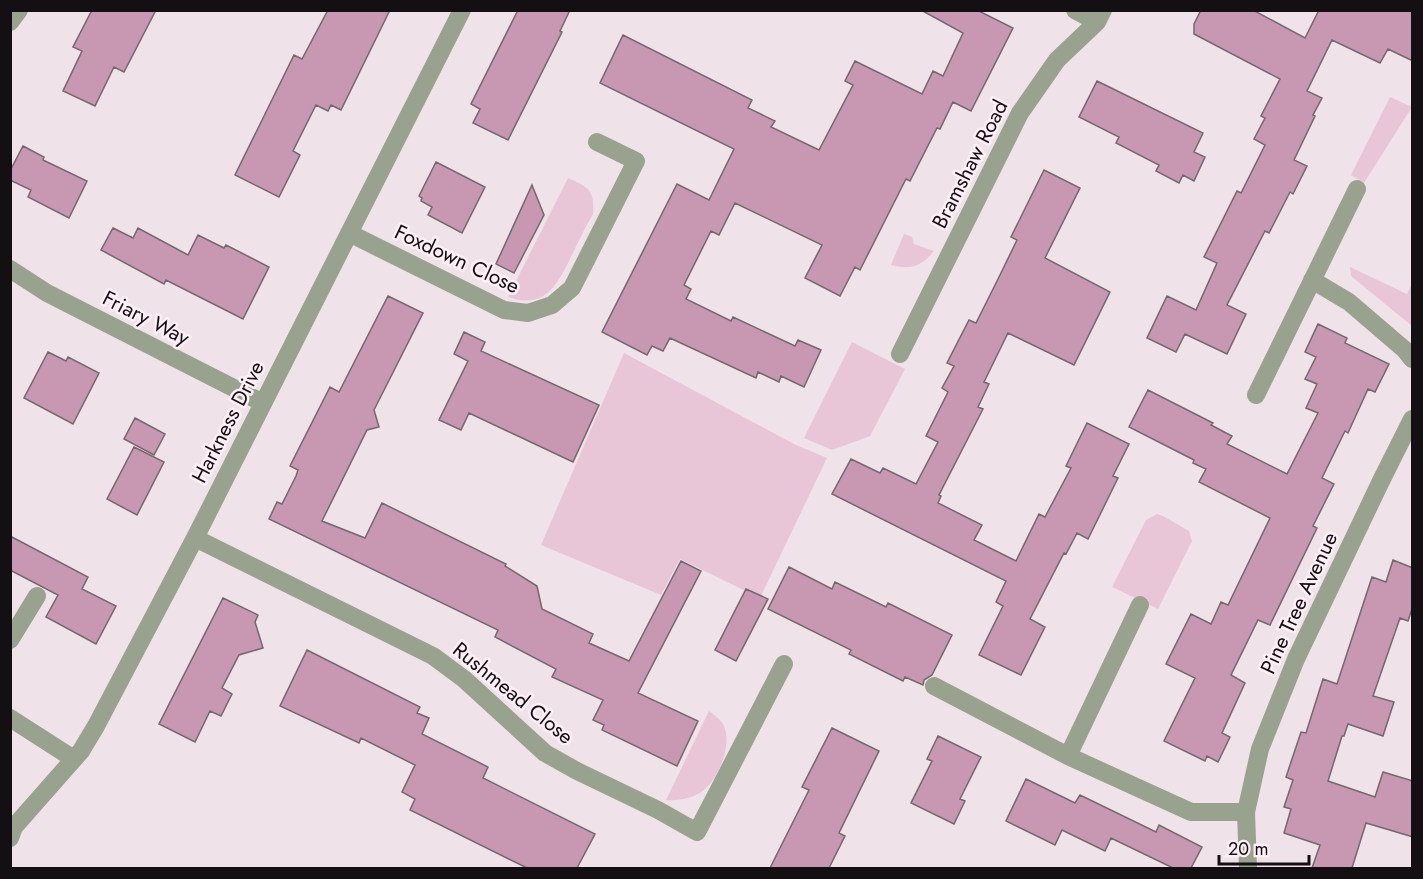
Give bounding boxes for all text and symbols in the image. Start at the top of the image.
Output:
street label: Bramshaw Road [925,94,1015,234]
street label: Foxdown Close [390,217,524,301]
street label: Friary Way [97,283,195,353]
street label: Harkness Drive [184,356,272,488]
street label: Pine Tree Avenue [1253,527,1345,679]
street label: Rushmead Close [446,635,580,751]
scale bar [1219,828,1309,866]
text: 20 m [1228,836,1268,862]

